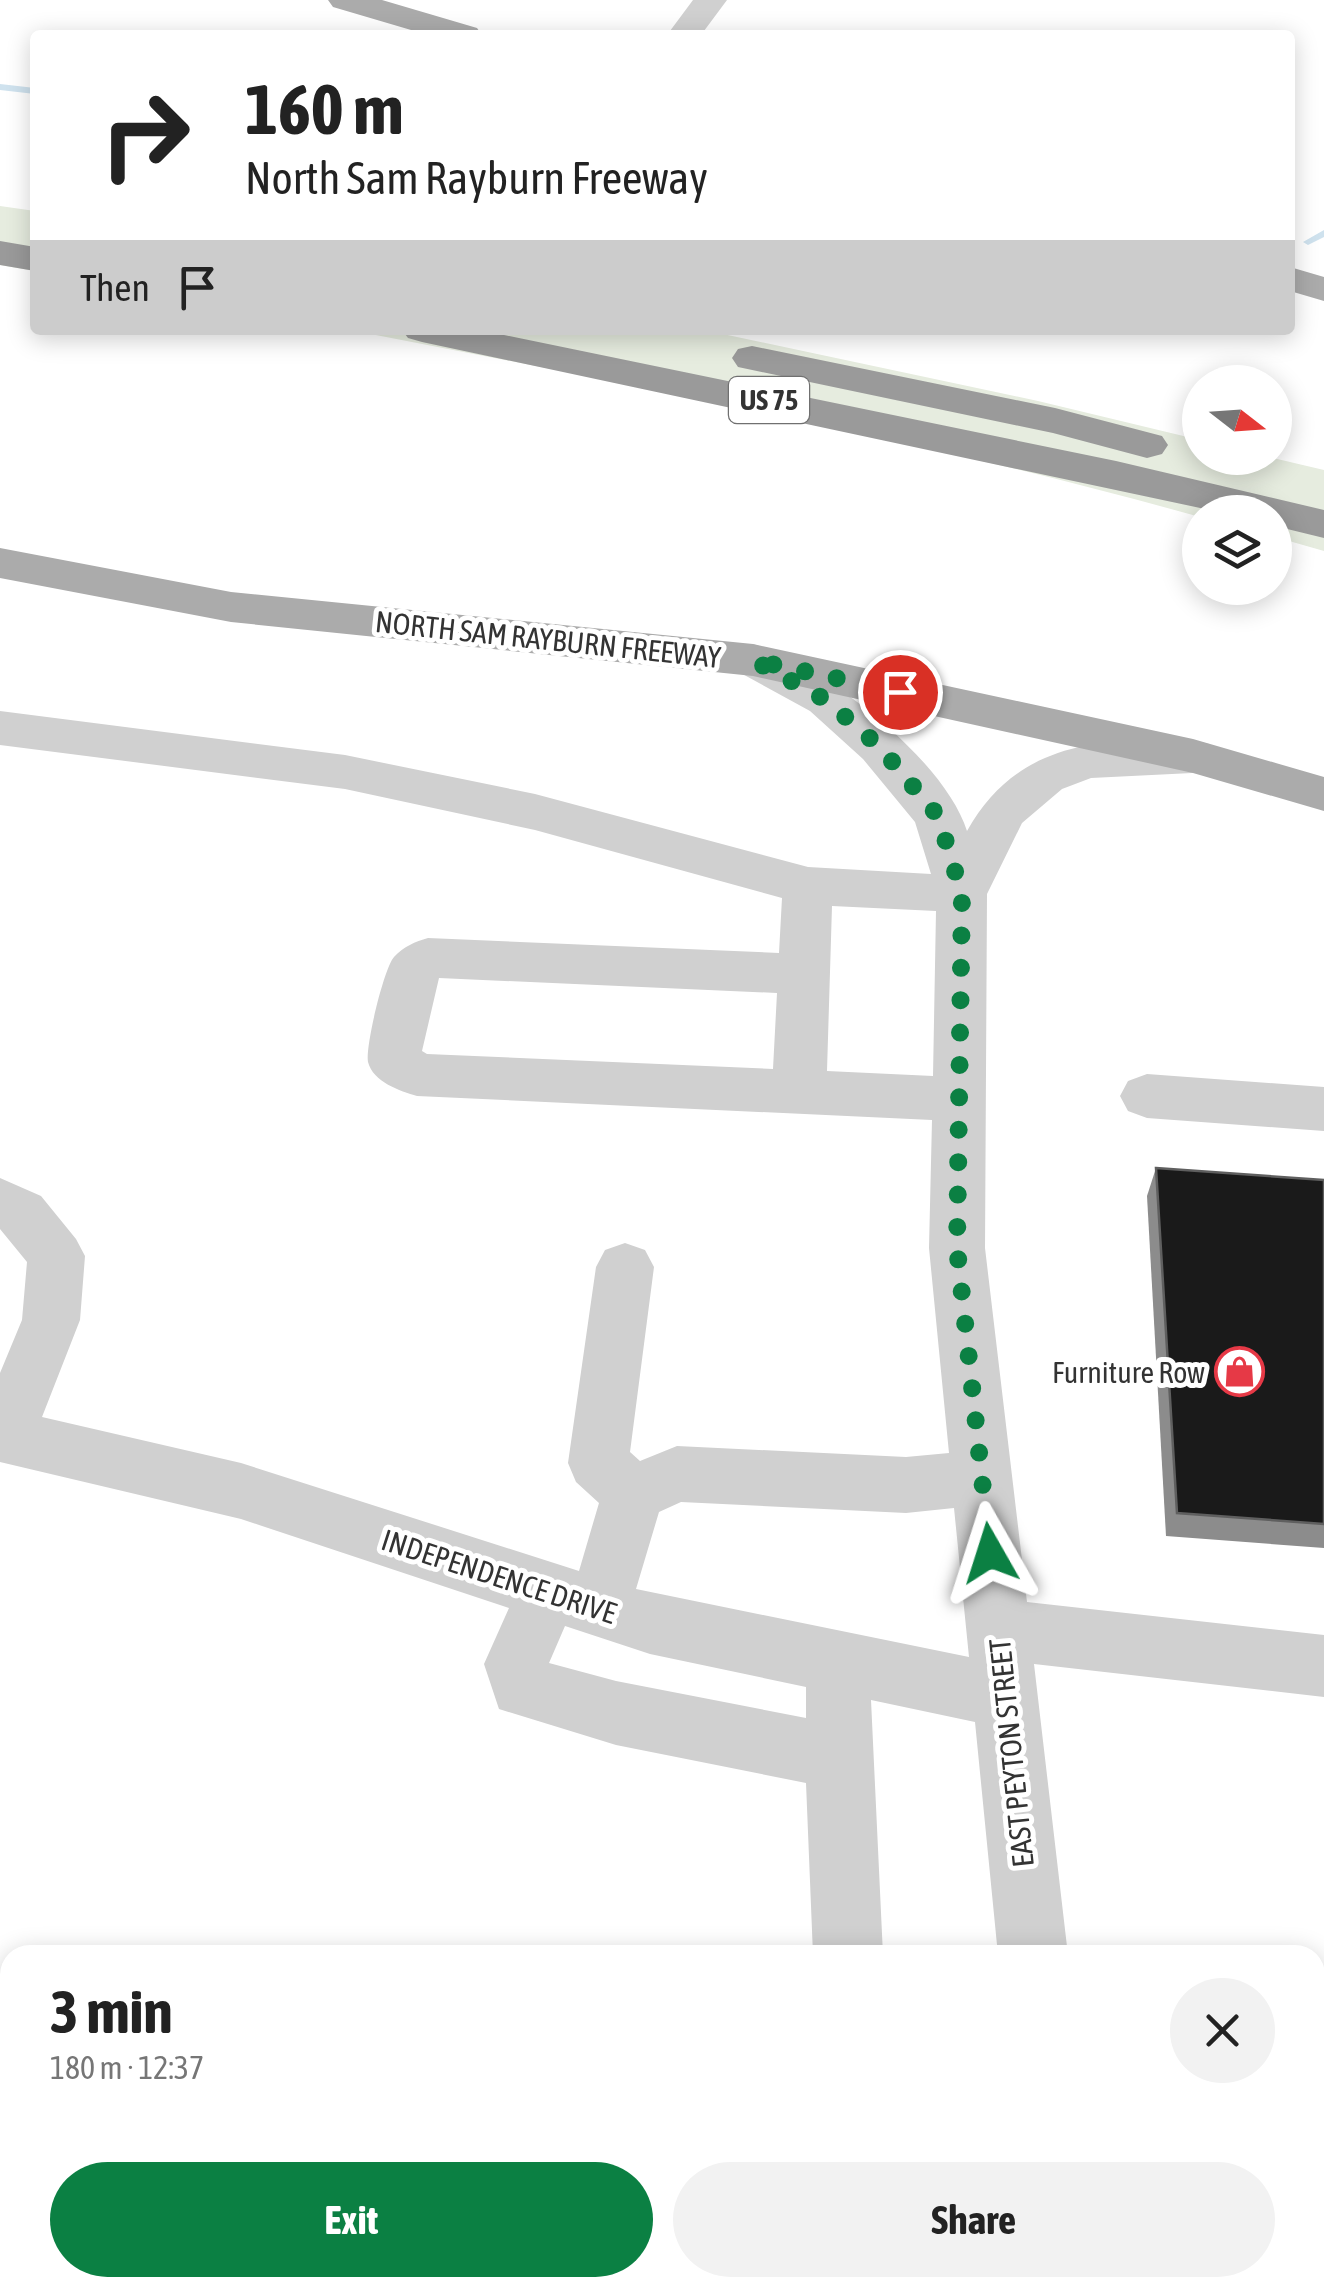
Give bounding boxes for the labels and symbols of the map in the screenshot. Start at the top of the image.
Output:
north arrow [1182,365,1292,475]
road number: US 75 [729,377,809,423]
street label: NORTH SAM RAYBURN FREEWAY [374,604,723,674]
pin [858,650,943,735]
shop icon: Furniture Row [1214,1346,1266,1398]
place label: Furniture Row [1052,1355,1205,1389]
position arrow [938,1501,1042,1605]
street label: INDEPENDENCE DRIVE [377,1522,621,1630]
street label: EAST PEYTON STREET [982,1637,1040,1869]

